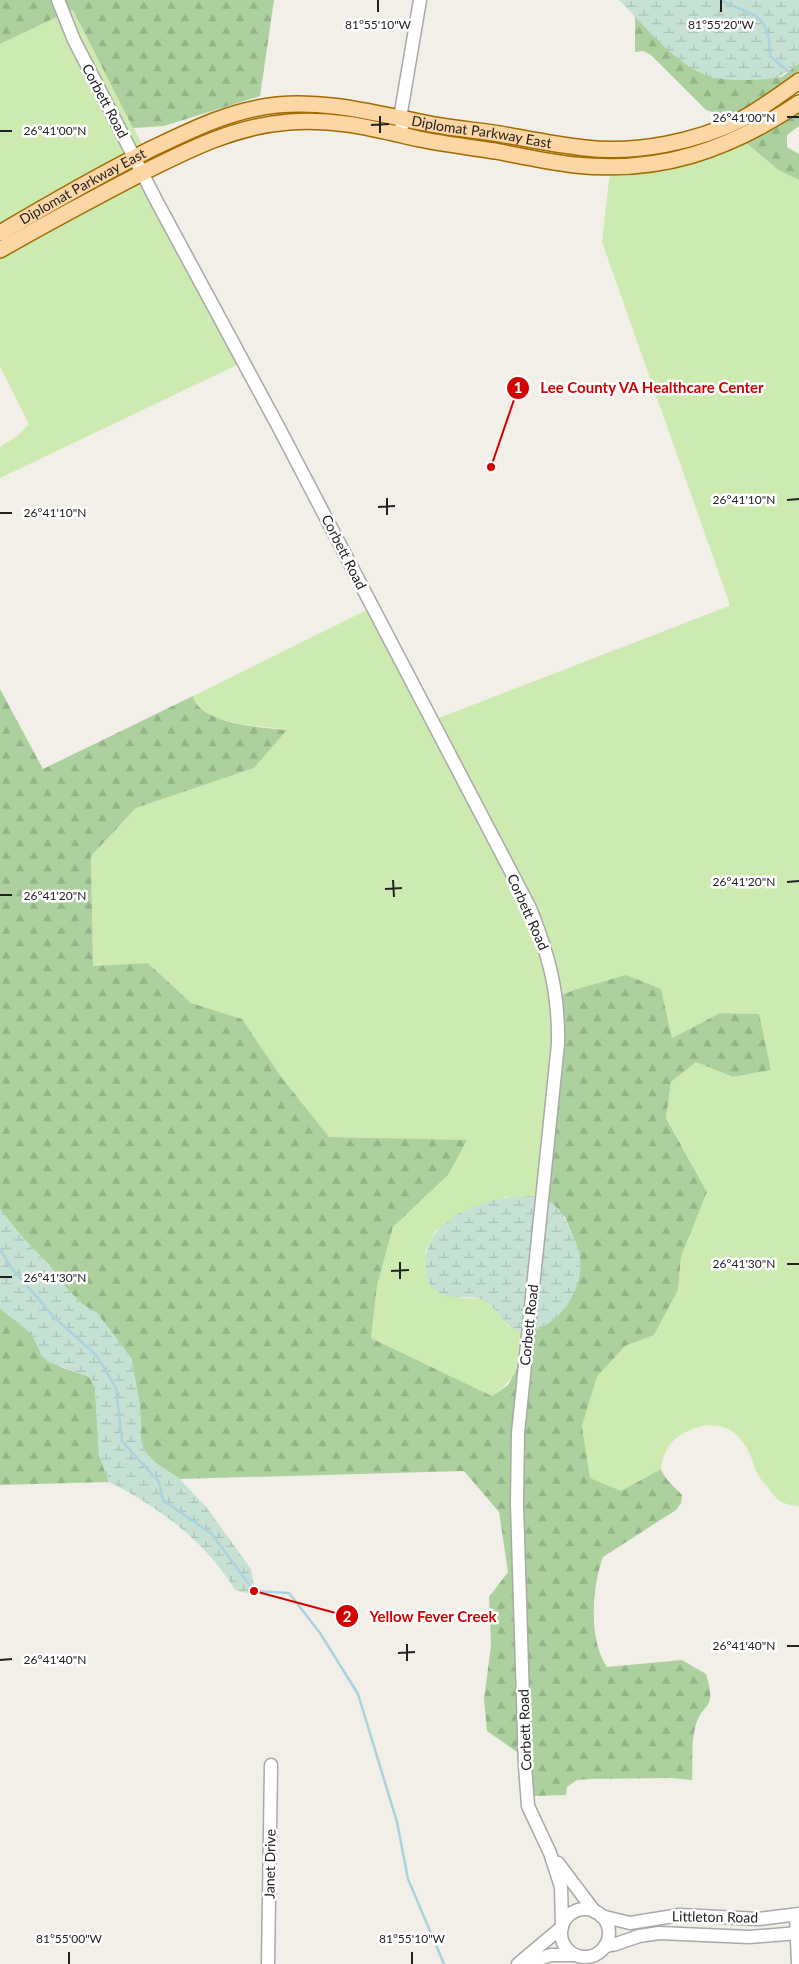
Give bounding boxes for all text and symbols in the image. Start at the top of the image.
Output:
text: 81°55'10"W [345,17,412,32]
text: 81°55'20"W [688,17,755,32]
street label: Corbett Road [79,61,132,141]
text: 26°41'00"N [713,110,775,125]
street label: Diplomat Parkway East [410,112,553,151]
text: 26°41'00"N [24,123,86,138]
street label: Diplomat Parkway East [16,144,148,228]
callout: Lee County VA Healthcare Center [505,373,775,403]
text: 1 [514,378,522,396]
text: Lee County VA Healthcare Center [540,378,764,396]
text: 26°41'10"N [713,492,775,507]
text: 26°41'10"N [24,505,86,520]
street label: Corbett Road [318,512,371,592]
street label: Corbett Road [504,871,553,953]
text: 26°41'20"N [713,874,775,889]
text: 26°41'20"N [24,888,86,903]
text: 26°41'30"N [713,1256,775,1271]
text: 26°41'30"N [24,1270,86,1285]
street label: Corbett Road [516,1283,541,1366]
callout: Yellow Fever Creek [334,1601,507,1631]
text: 2 [343,1607,352,1625]
text: Yellow Fever Creek [369,1607,497,1625]
text: 26°41'40"N [713,1638,775,1653]
text: 26°41'40"N [24,1652,86,1667]
street label: Corbett Road [515,1689,534,1771]
street label: Janet Drive [260,1829,279,1899]
street label: Littleton Road [672,1907,758,1926]
text: 81°55'00"W [36,1931,103,1946]
text: 81°55'10"W [379,1931,446,1946]

